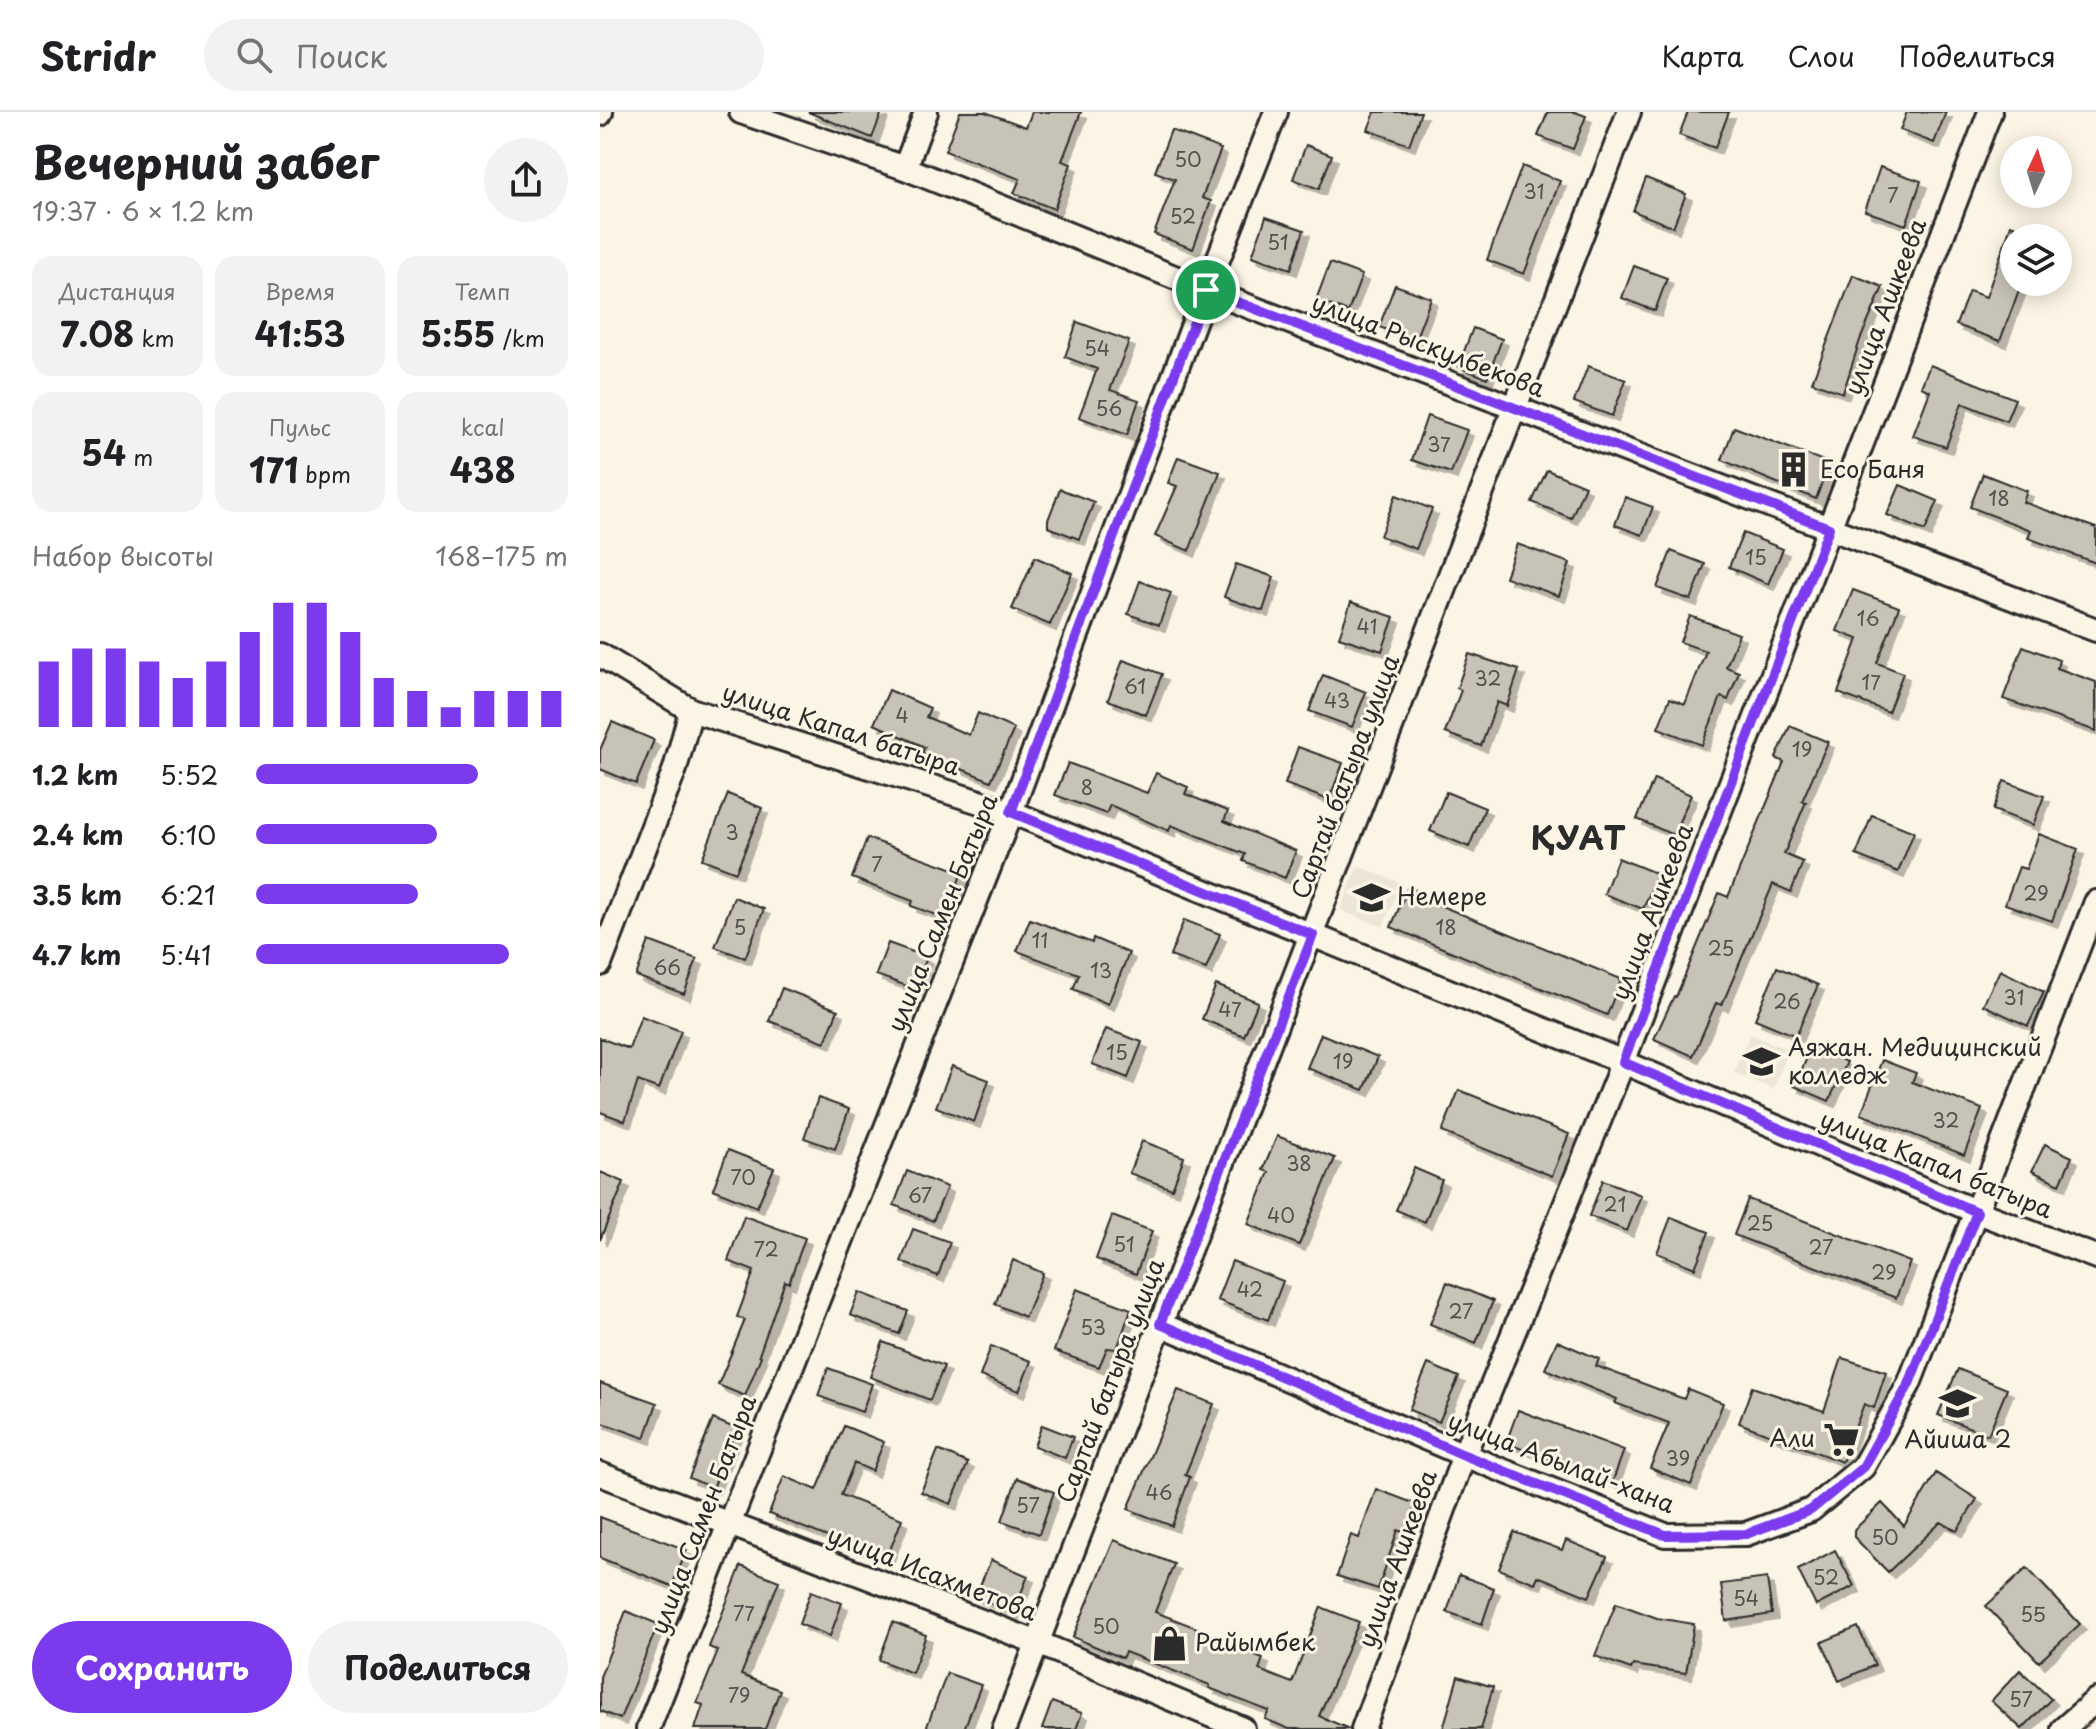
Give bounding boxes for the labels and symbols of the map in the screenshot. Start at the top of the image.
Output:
north arrow [2000,136,2072,208]
house number: 50 [1174,144,1202,174]
house number: 31 [1524,176,1544,206]
house number: 7 [1887,180,1899,210]
house number: 52 [1170,201,1196,231]
street label: улица Ашкеева [1834,213,1934,400]
house number: 51 [1267,227,1289,257]
pin [1172,256,1240,324]
street label: улица Рыскулбекова [1307,283,1551,405]
house number: 54 [1084,333,1110,363]
house number: 56 [1096,393,1122,423]
house number: 37 [1427,429,1451,459]
place label: Eco Баня [1820,450,1925,486]
building icon: Eco Баня [1775,451,1813,489]
house number: 18 [1988,483,2010,513]
house number: 15 [1745,542,1767,572]
house number: 16 [1857,603,1880,633]
house number: 41 [1357,611,1378,641]
street label: Сартай батыра улица [1281,649,1407,904]
house number: 32 [1475,663,1501,693]
house number: 17 [1861,667,1881,697]
house number: 61 [1124,671,1146,701]
street label: улица Капал батыра [718,673,965,784]
house number: 43 [1324,685,1350,715]
house number: 4 [895,700,909,730]
house number: 19 [1792,734,1812,764]
house number: 8 [1081,772,1093,802]
street label: улица Самен Батыра [877,788,1005,1037]
district label: ҚУАТ [1531,813,1627,861]
house number: 3 [725,817,739,847]
street label: улица Ашкеева [1601,818,1701,1005]
house number: 7 [871,849,883,879]
place label: Немере [1397,877,1487,913]
school or university icon: Немере [1352,878,1390,916]
house number: 29 [2023,878,2049,908]
house number: 5 [734,912,746,942]
house number: 18 [1435,912,1457,942]
house number: 11 [1032,925,1048,955]
house number: 25 [1708,933,1734,963]
house number: 66 [653,952,681,982]
house number: 13 [1090,955,1112,985]
house number: 31 [2004,982,2024,1012]
house number: 26 [1773,986,1801,1016]
house number: 47 [1218,994,1242,1024]
place label: Аяжан. Медицинский колледж [1788,1028,2042,1092]
house number: 15 [1106,1037,1128,1067]
school or university icon: Аяжан. Медицинский колледж [1743,1043,1781,1081]
house number: 19 [1333,1046,1353,1076]
street label: улица Капал батыра [1815,1100,2059,1226]
house number: 32 [1933,1105,1959,1135]
house number: 38 [1286,1148,1312,1178]
house number: 70 [730,1162,756,1192]
house number: 67 [908,1180,932,1210]
house number: 21 [1603,1189,1627,1219]
house number: 40 [1267,1200,1295,1230]
house number: 25 [1747,1208,1773,1238]
house number: 51 [1113,1229,1135,1259]
house number: 27 [1809,1232,1833,1262]
house number: 72 [753,1234,779,1264]
street label: Сартай батыра улица [1046,1253,1172,1508]
house number: 29 [1871,1257,1897,1287]
house number: 42 [1237,1274,1263,1304]
house number: 27 [1449,1296,1473,1326]
house number: 53 [1080,1312,1106,1342]
school or university icon: Айиша 2 [1939,1384,1977,1422]
street label: улица Самен Батыра [640,1389,764,1639]
street label: улица Абылай-хана [1443,1401,1680,1521]
place label: Али [1769,1419,1815,1455]
supermarket icon: Али [1822,1420,1860,1458]
place label: Айиша 2 [1904,1420,2012,1456]
house number: 39 [1666,1443,1690,1473]
street label: улица Ашкеева [1347,1464,1445,1652]
house number: 46 [1145,1477,1173,1507]
house number: 57 [1016,1490,1040,1520]
street label: улица Исахметова [823,1516,1043,1629]
house number: 50 [1871,1522,1899,1552]
house number: 52 [1813,1562,1839,1592]
house number: 54 [1733,1583,1759,1613]
house number: 77 [733,1598,755,1628]
house number: 55 [2020,1599,2046,1629]
house number: 50 [1092,1611,1120,1641]
place label: Райымбек [1195,1623,1316,1659]
shop icon: Райымбек [1150,1624,1188,1662]
house number: 79 [728,1680,750,1710]
house number: 57 [2009,1684,2033,1714]

